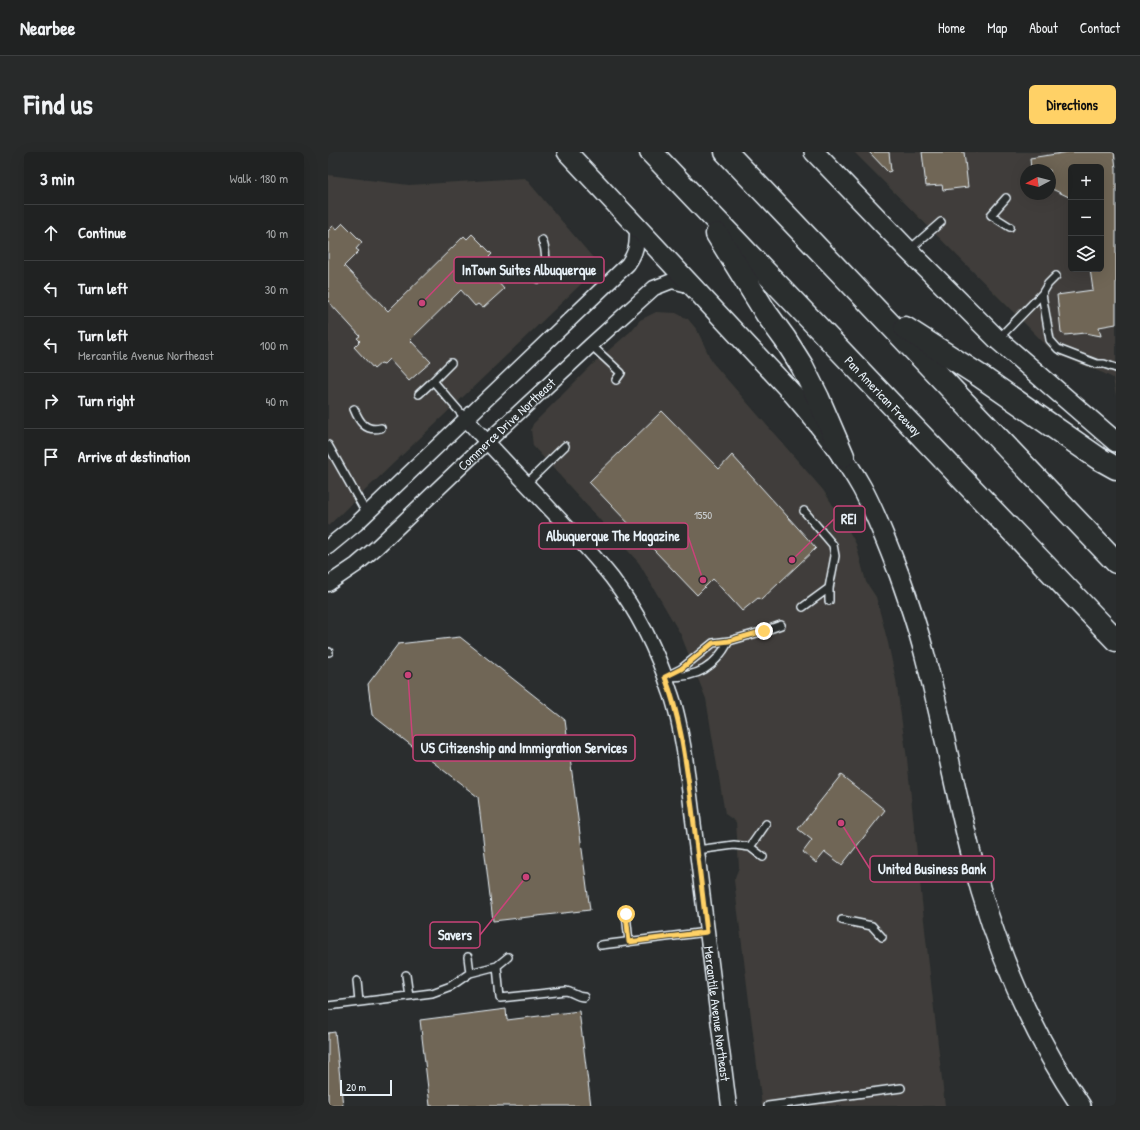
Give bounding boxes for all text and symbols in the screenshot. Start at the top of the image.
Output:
text: Nearbee [20,15,75,41]
text: Home [938,18,965,37]
text: Map [987,18,1007,37]
text: About [1029,18,1058,37]
text: Contact [1080,18,1120,37]
text: Find us [24,85,93,123]
button: Directions [1029,85,1116,124]
north arrow [1020,164,1056,200]
map controls [1068,164,1104,272]
button: + [1068,164,1104,200]
text: 3 min [40,167,75,190]
text: Walk · 180 m [229,169,288,187]
button: − [1068,200,1104,236]
icon: ahead [40,222,62,244]
text: Continue [78,222,126,243]
text: 10 m [266,224,288,242]
button: layers [1068,236,1104,272]
callout: InTown Suites Albuquerque [454,257,604,283]
text: InTown Suites Albuquerque [462,260,597,281]
icon: left [40,278,62,300]
text: Turn left [78,278,128,299]
text: 30 m [265,280,288,298]
text: Turn left [78,325,128,346]
icon: left [40,334,62,356]
text: 100 m [260,336,288,354]
text: Mercantile Avenue Northeast [78,346,214,364]
street label: Pan American Freeway [841,352,926,440]
street label: Commerce Drive Northeast [454,373,560,474]
icon: right [40,390,62,412]
text: Turn right [78,390,134,411]
text: 40 m [265,392,288,410]
icon: arrive [40,446,62,468]
text: Arrive at destination [78,446,190,467]
callout: REI [834,506,865,532]
house number: 1550 [694,508,712,522]
text: REI [841,509,857,528]
callout: Albuquerque The Magazine [539,523,688,549]
text: Albuquerque The Magazine [546,526,680,547]
route end [755,622,773,640]
callout: US Citizenship and Immigration Services [413,735,635,761]
text: US Citizenship and Immigration Services [421,738,628,759]
callout: United Business Bank [870,856,994,882]
text: United Business Bank [878,859,986,878]
route start [617,905,635,923]
callout: Savers [430,922,480,948]
text: Savers [438,925,473,944]
street label: Mercantile Avenue Northeast [700,945,735,1083]
scale bar [340,1078,392,1097]
text: 20 m [346,1080,366,1094]

